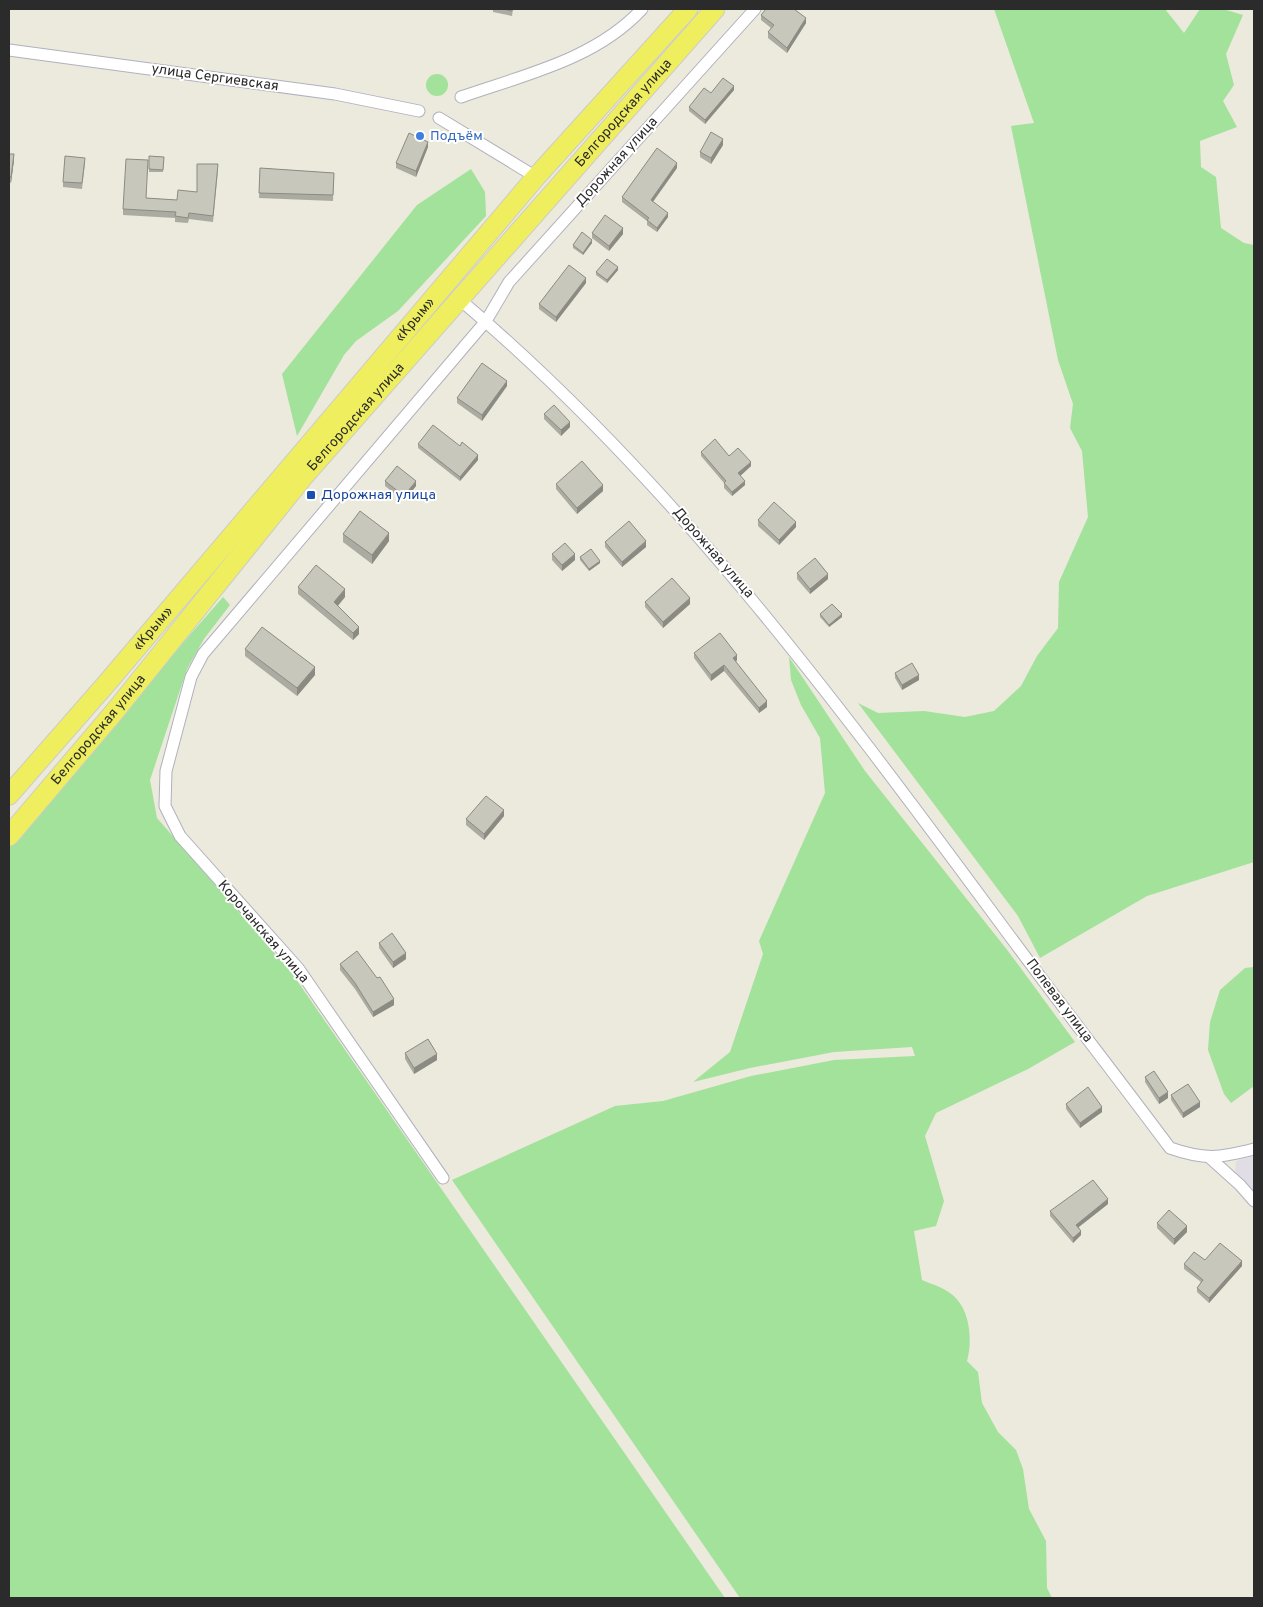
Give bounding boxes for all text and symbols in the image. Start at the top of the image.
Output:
street label: Белгородская улица [571,55,676,171]
street label: улица Сергиевская [150,61,280,95]
street label: Дорожная улица [572,114,662,210]
place label: Подъём [430,128,483,145]
marker: Подъём [414,130,426,142]
street label: «Крым» [391,294,438,345]
street label: Белгородская улица [304,359,408,475]
place label: Дорожная улица [321,487,436,504]
marker: Дорожная улица [305,489,317,501]
street label: Дорожная улица [669,504,757,602]
street label: «Крым» [130,603,176,654]
street label: Белгородская улица [48,671,149,788]
street label: Корочанская улица [214,877,312,987]
street label: Полевая улица [1022,956,1096,1046]

